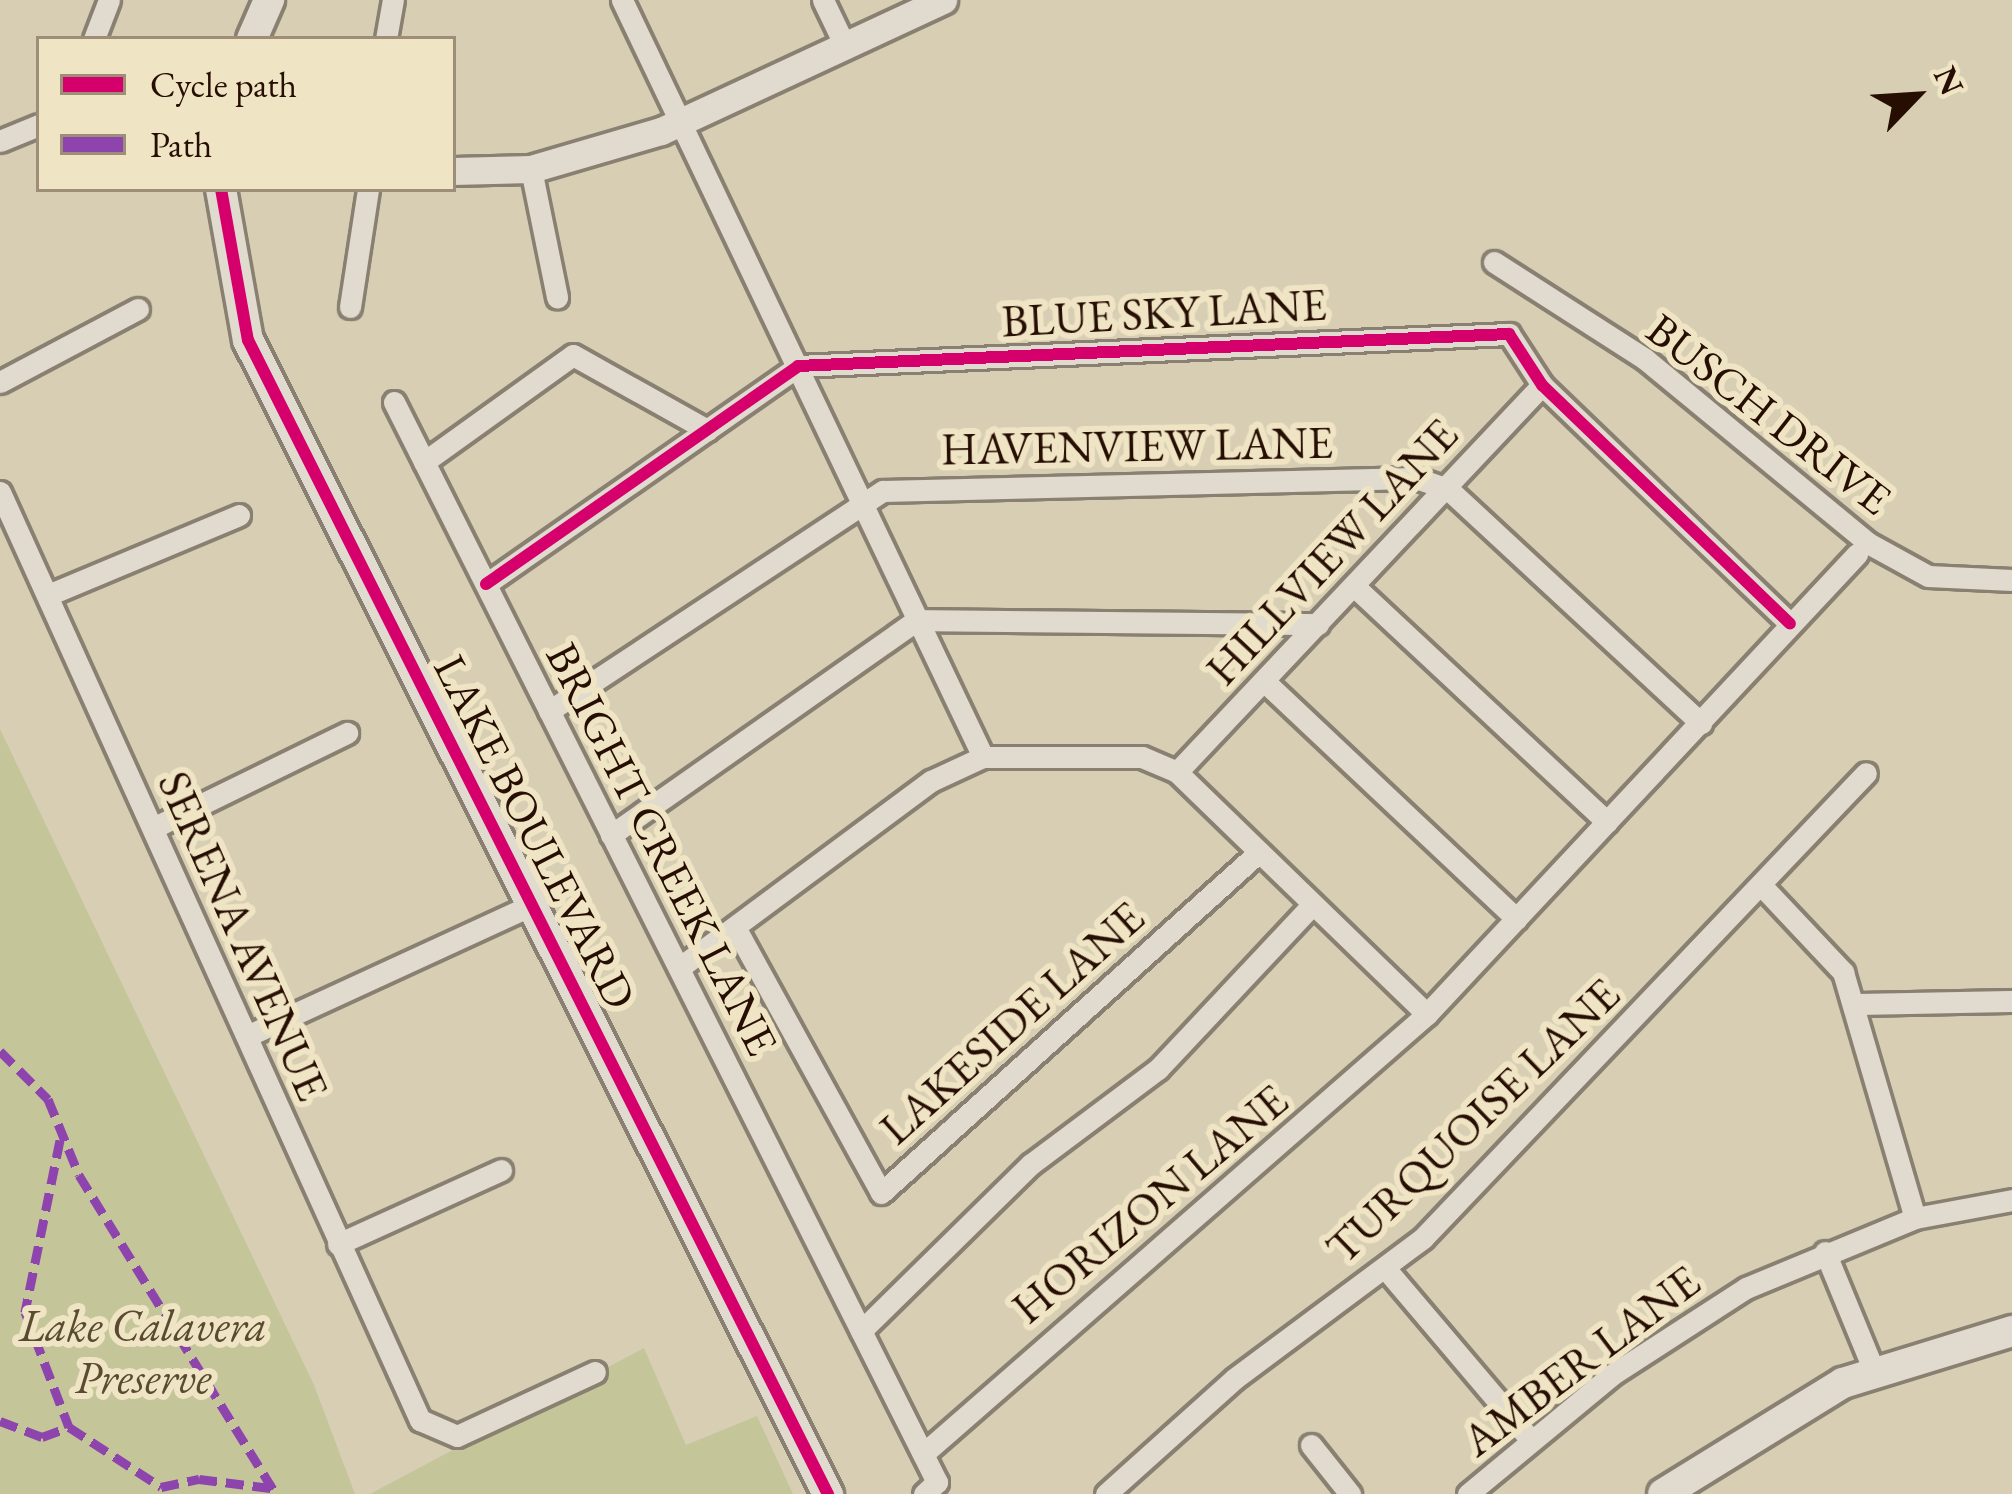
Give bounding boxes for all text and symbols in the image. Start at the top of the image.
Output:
legend [36,36,456,192]
north arrow [1856,36,1976,156]
text: N [1924,59,1974,102]
text: Cycle path [150,61,297,108]
text: Path [150,121,212,168]
street label: BLUE SKY LANE [1000,278,1328,348]
street label: BUSCH DRIVE [1636,302,1902,526]
street label: HILLVIEW LANE [1195,408,1469,696]
street label: HAVENVIEW LANE [940,416,1334,476]
street label: BRIGHT CREEK LANE [535,634,789,1064]
street label: LAKE BOULEVARD [423,646,647,1018]
street label: SERENA AVENUE [146,763,340,1109]
street label: LAKESIDE LANE [869,890,1155,1156]
street label: TURQUOISE LANE [1315,967,1631,1275]
street label: HORIZON LANE [1001,1073,1299,1335]
street label: AMBER LANE [1452,1254,1710,1468]
park label: Lake Calavera Preserve [19,1299,267,1405]

